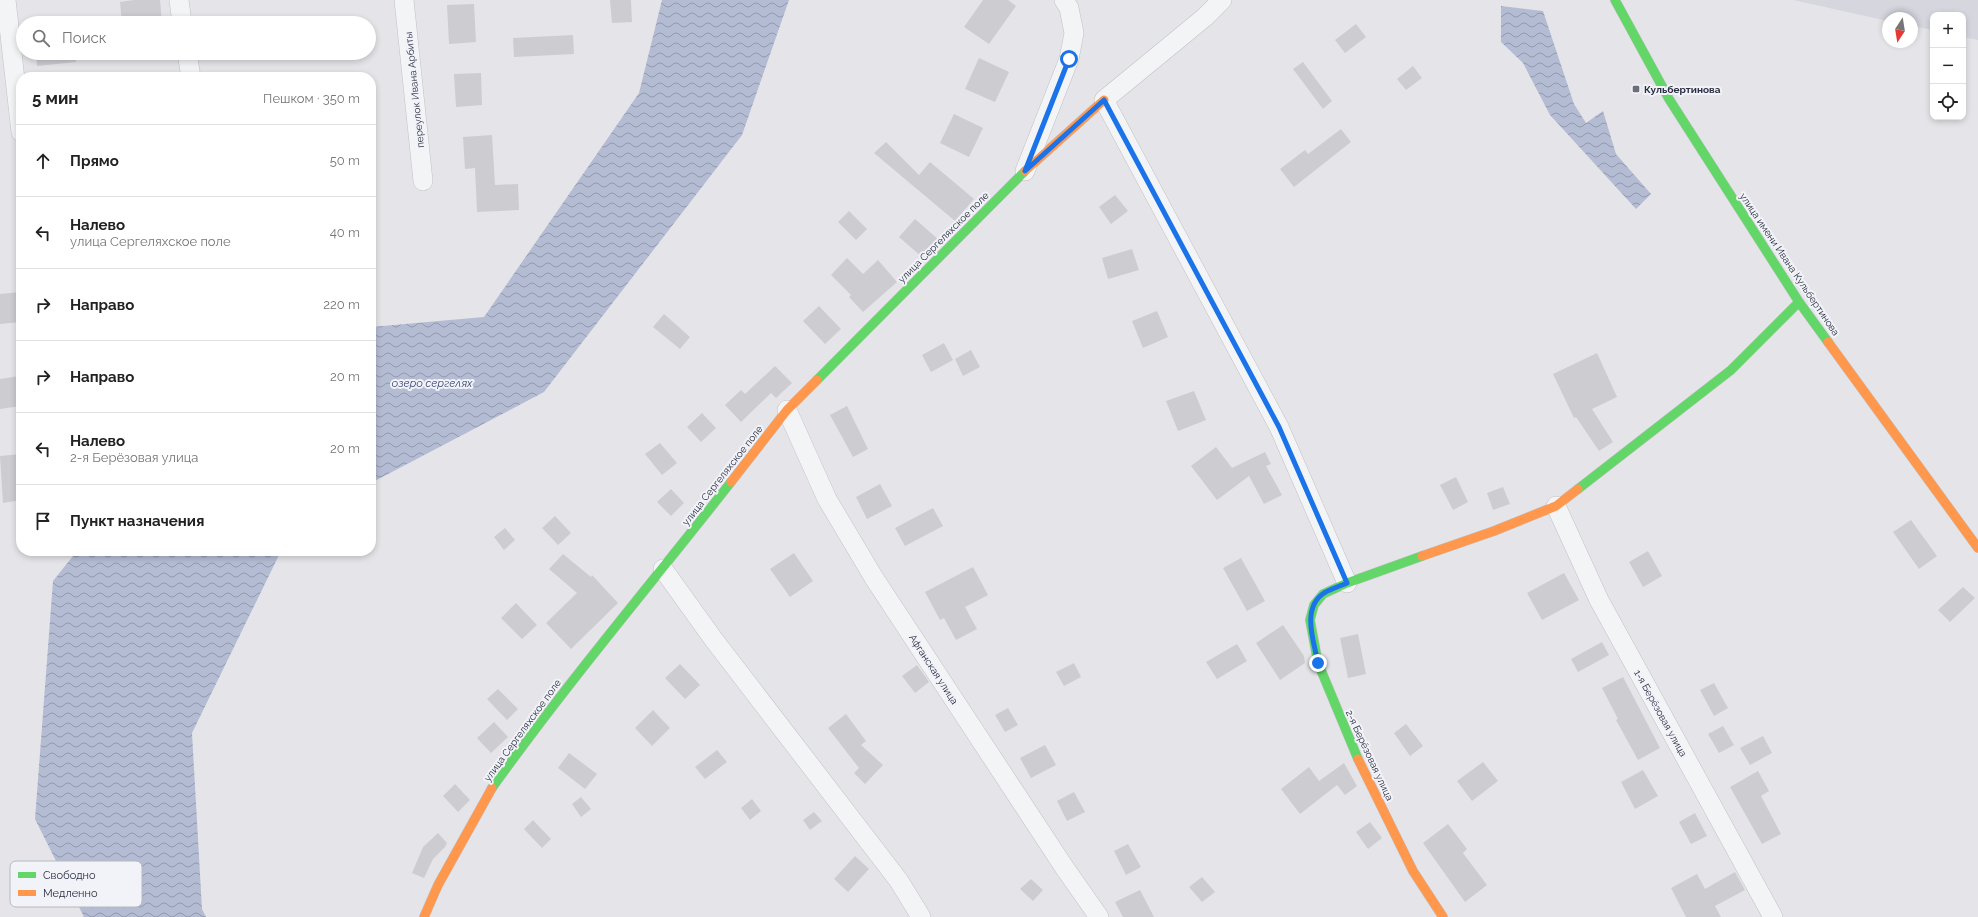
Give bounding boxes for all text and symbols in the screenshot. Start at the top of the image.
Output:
north arrow [1882,12,1918,48]
map controls [1930,12,1966,120]
button: + [1930,12,1966,48]
search box [16,16,376,60]
icon: search [30,27,52,49]
text: Поиск [62,29,107,47]
street label: переулок Ивана Арбиты [403,31,426,149]
button: − [1930,48,1966,84]
route start [1060,50,1078,68]
marker: Кульбертинова [1631,84,1641,94]
place label: Кульбертинова [1644,84,1721,95]
button: locate [1930,84,1966,120]
text: 5 мин [32,88,79,108]
text: Пешком · 350 m [263,91,360,106]
icon: ahead [32,150,54,172]
text: Прямо [70,152,119,170]
text: 50 m [330,153,360,168]
street label: улица Сергеляхское поле [896,190,991,285]
street label: улица имени Ивана Кульбертинова [1738,191,1842,338]
text: Налево [70,216,125,234]
icon: left [32,222,54,244]
text: 40 m [330,225,360,240]
text: улица Сергеляхское поле [70,234,231,249]
icon: right [32,294,54,316]
text: Направо [70,296,134,314]
text: 220 m [323,297,360,312]
icon: right [32,366,54,388]
text: Направо [70,368,134,386]
text: 20 m [330,369,360,384]
water label: озеро сергелях [392,377,473,390]
street label: улица Сергеляхское поле [680,423,765,527]
text: Налево [70,432,125,450]
icon: left [32,438,54,460]
text: 20 m [330,441,360,456]
text: 2-я Берёзовая улица [70,450,198,465]
icon: arrive [32,510,54,532]
text: Пункт назначения [70,512,204,530]
street label: Афганская улица [907,632,960,706]
route end [1309,654,1327,672]
street label: 1-я Берёзовая улица [1632,668,1689,759]
street label: улица Сергеляхское поле [482,677,563,784]
street label: 2-я Берёзовая улица [1344,708,1395,802]
legend [10,861,142,907]
text: Свободно [43,869,96,882]
text: Медленно [43,887,98,900]

